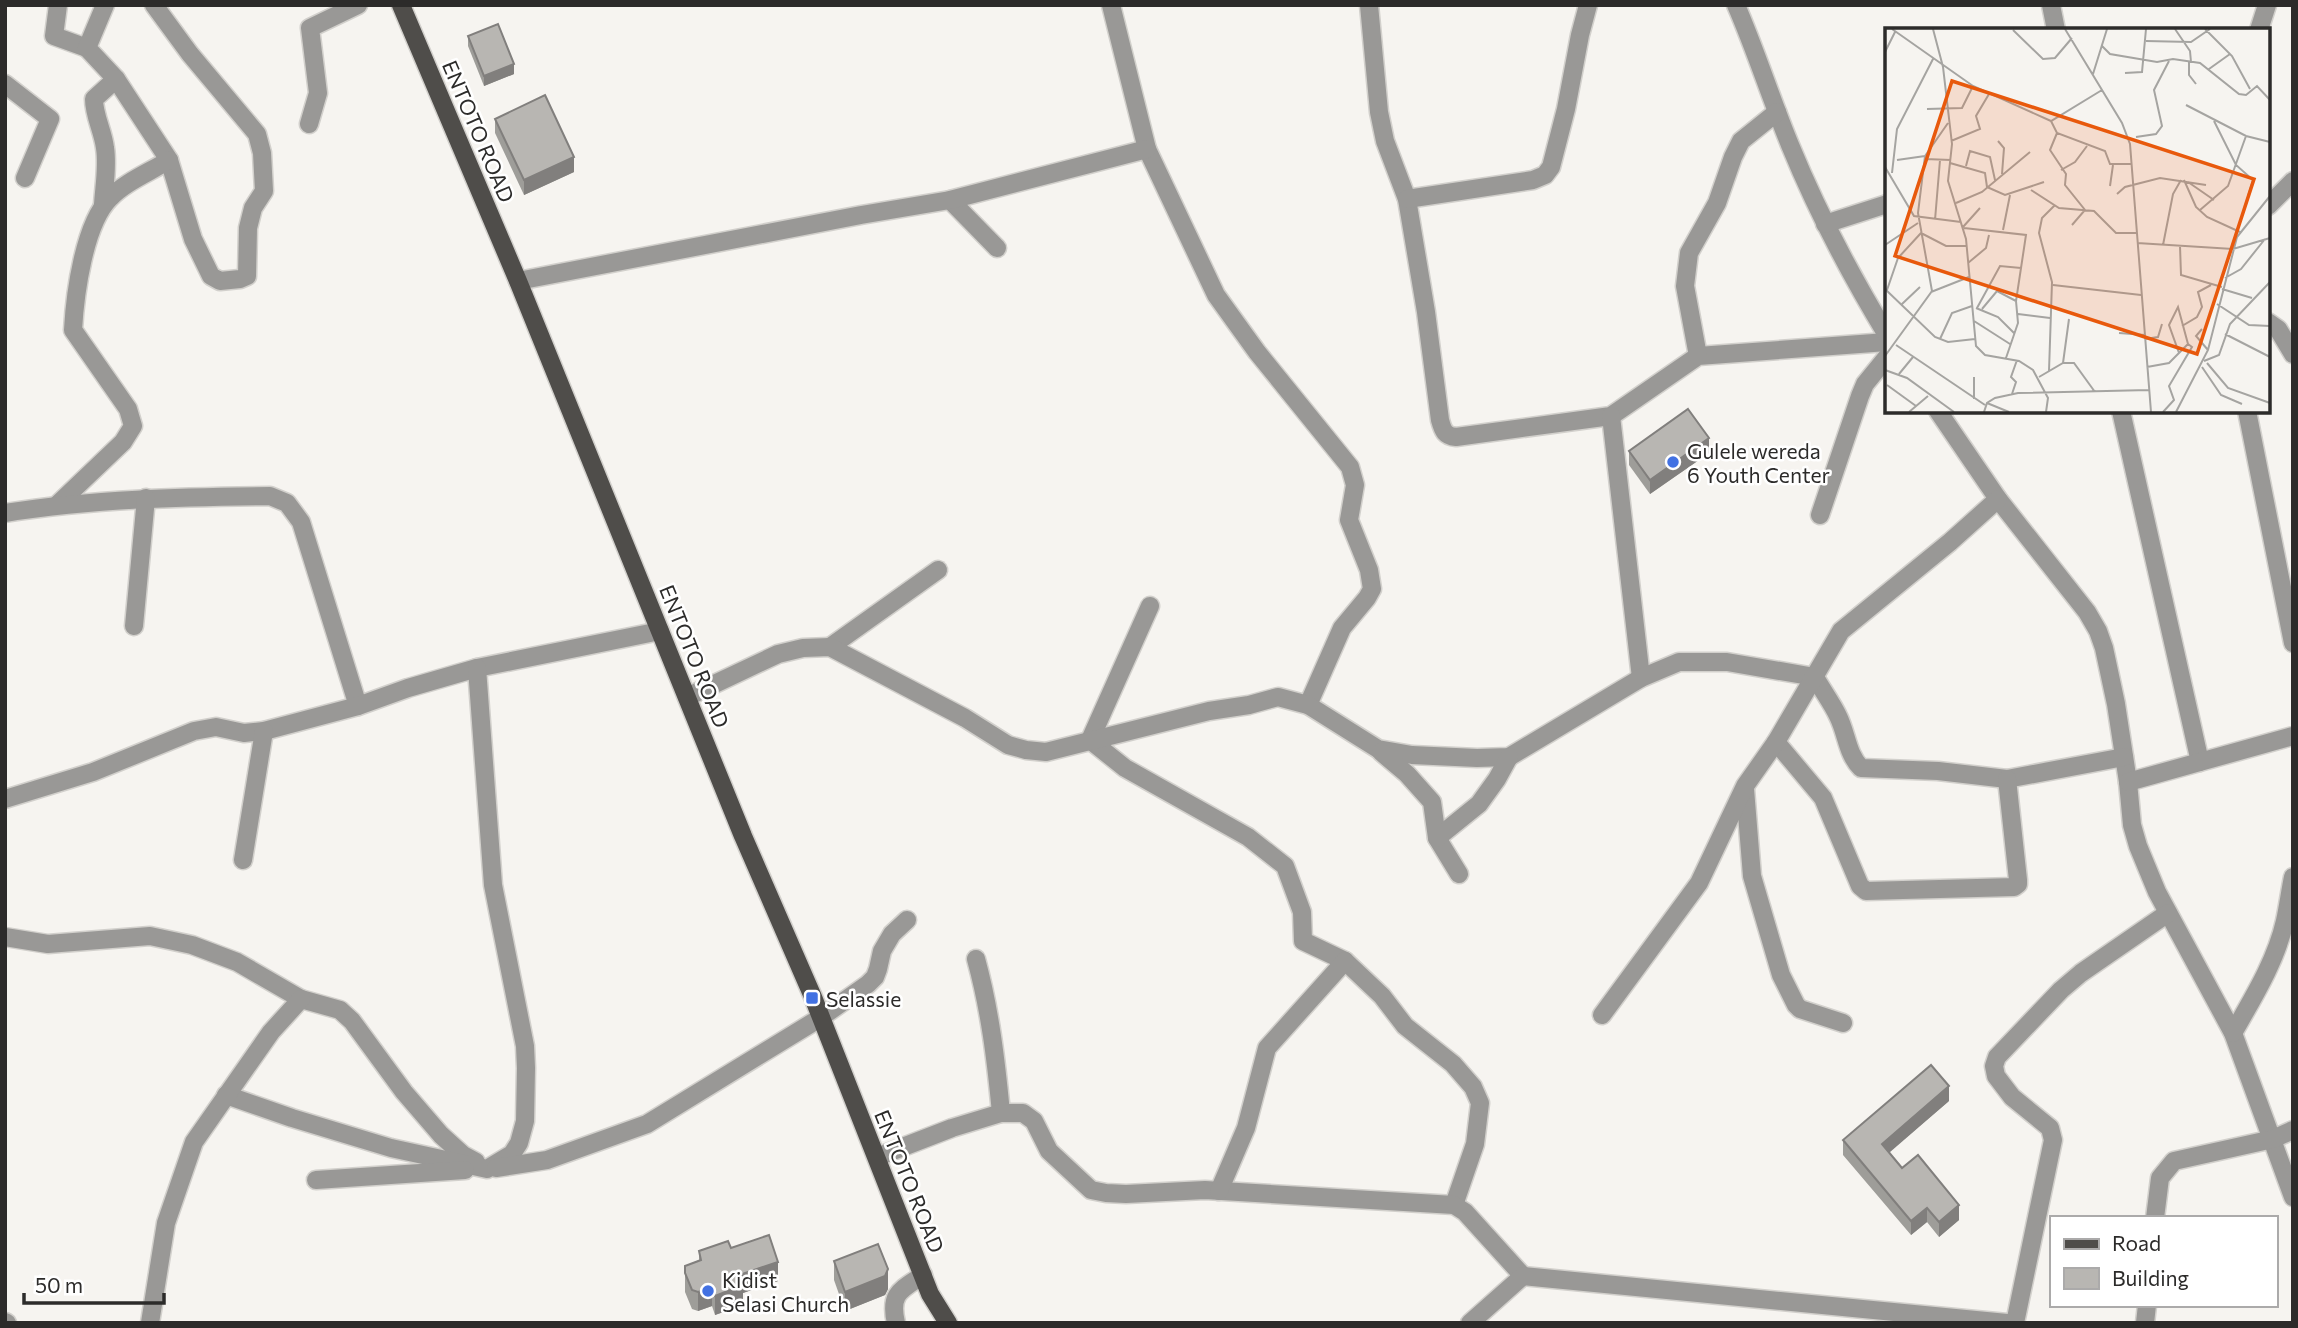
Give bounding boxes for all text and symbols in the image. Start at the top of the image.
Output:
inset map [1885,28,2270,413]
street label: ENTOTO ROAD [438,56,520,206]
place label: Gulele wereda 6 Youth Center [1687,438,1830,487]
marker: Gulele wereda 6 Youth Center [1665,454,1681,470]
street label: ENTOTO ROAD [655,581,735,731]
place label: Selassie [826,986,901,1011]
marker: Selassie [804,990,820,1006]
street label: ENTOTO ROAD [870,1106,950,1256]
legend [2050,1216,2277,1307]
text: Road [2112,1230,2161,1255]
scale bar [24,1262,164,1306]
text: Building [2112,1265,2189,1290]
place label: Kidist Selasi Church [722,1267,849,1316]
text: 50 m [35,1272,83,1297]
marker: Kidist Selasi Church [700,1283,716,1299]

